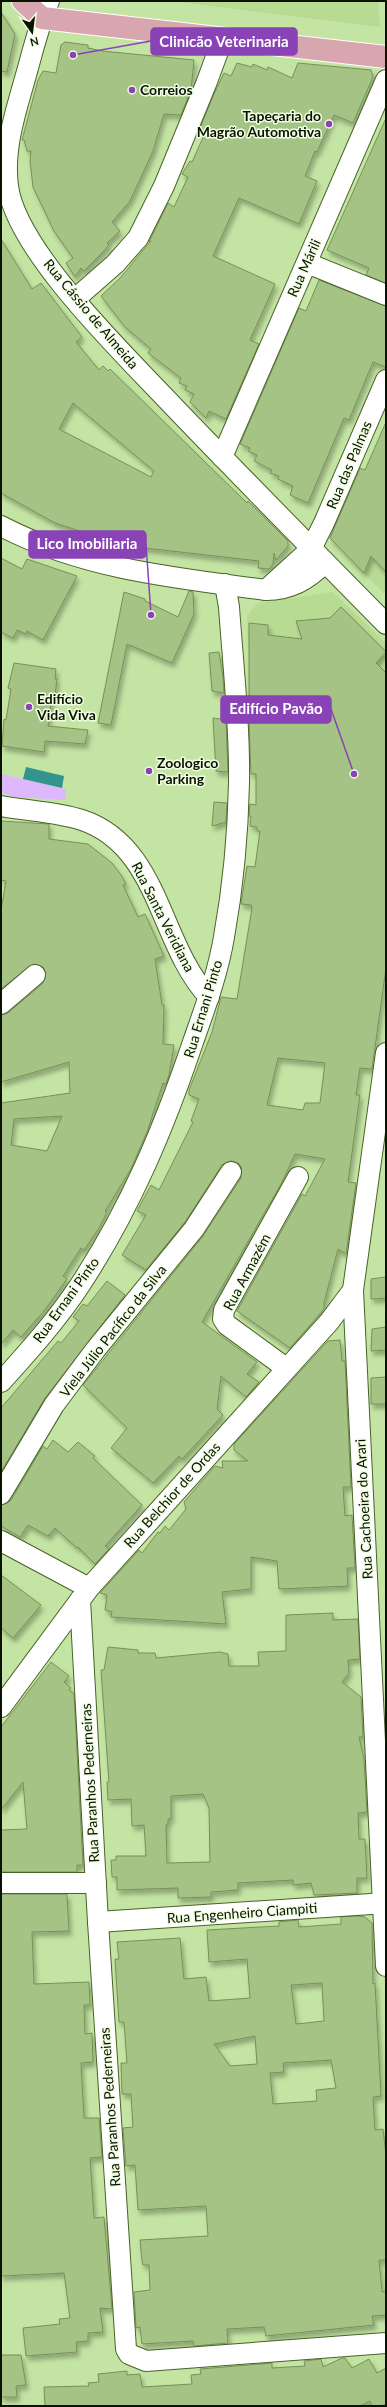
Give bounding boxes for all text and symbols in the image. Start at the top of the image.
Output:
north arrow [12,12,52,52]
callout: Clinicão Veterinaria [151,28,297,55]
text: Clinicão Veterinaria [159,32,289,50]
text: N [29,35,40,50]
place label: Correios [140,81,193,98]
marker: Correios [127,85,137,95]
place label: Tapeçaria do Magrão Automotiva [197,107,321,140]
marker: Tapeçaria do Magrão Automotiva [324,119,334,129]
street label: Rua Márili [283,236,324,299]
street label: Rua Cássio de Almeida [40,255,142,372]
street label: Rua das Palmas [322,418,375,512]
callout: Lico Imobiliaria [29,531,146,558]
text: Lico Imobiliaria [37,534,137,552]
place label: Edifício Vida Viva [36,690,96,723]
callout: Edifício Pavão [221,696,331,723]
text: Edifício Pavão [229,699,323,717]
marker: Edifício Vida Viva [24,702,34,712]
place label: Zoologico Parking [157,754,218,787]
marker: Zoologico Parking [144,766,154,776]
street label: Rua Santa Veridiana [128,859,199,975]
street label: Rua Ernani Pinto [180,958,226,1060]
street label: Rua Armazém [219,1230,274,1313]
street label: Rua Ernani Pinto [29,1254,102,1346]
street label: Viela Júlio Pacífico da Silva [56,1261,170,1400]
street label: Rua Belchior de Ordas [120,1438,224,1551]
street label: Rua Cachoeira do Arari [351,1438,376,1580]
street label: Rua Paranhos Pederneiras [77,1703,102,1863]
street label: Rua Engenheiro Ciampiti [166,1899,318,1926]
street label: Rua Paranhos Pederneiras [95,2027,124,2187]

